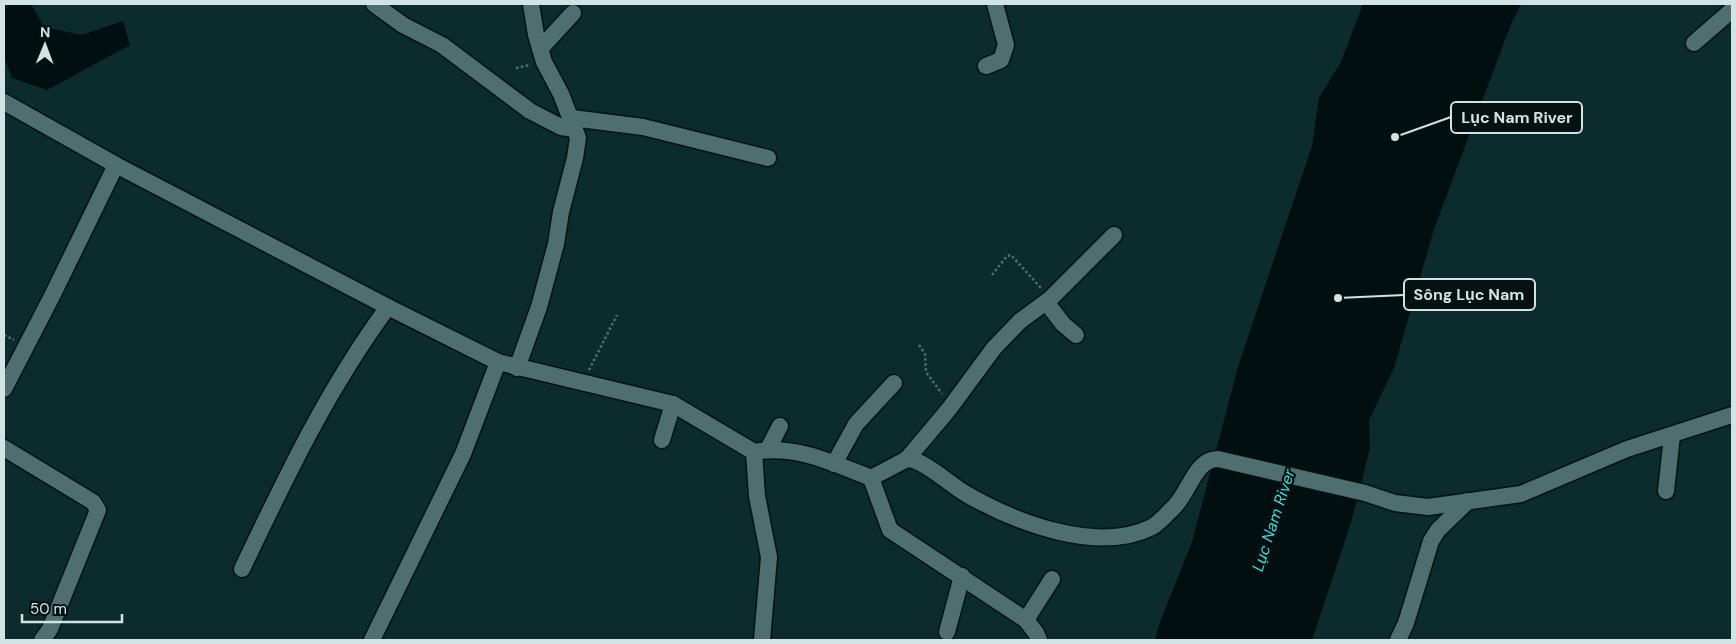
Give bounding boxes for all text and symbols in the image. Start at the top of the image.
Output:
north arrow [20,20,70,70]
text: N [40,23,50,41]
callout: Lục Nam River [1451,102,1582,133]
text: Lục Nam River [1461,107,1573,128]
callout: Sông Lục Nam [1404,279,1535,310]
text: Sông Lục Nam [1414,284,1524,305]
water label: Lục Nam River [1247,465,1300,574]
scale bar [22,592,122,624]
text: 50 m [30,599,67,619]

